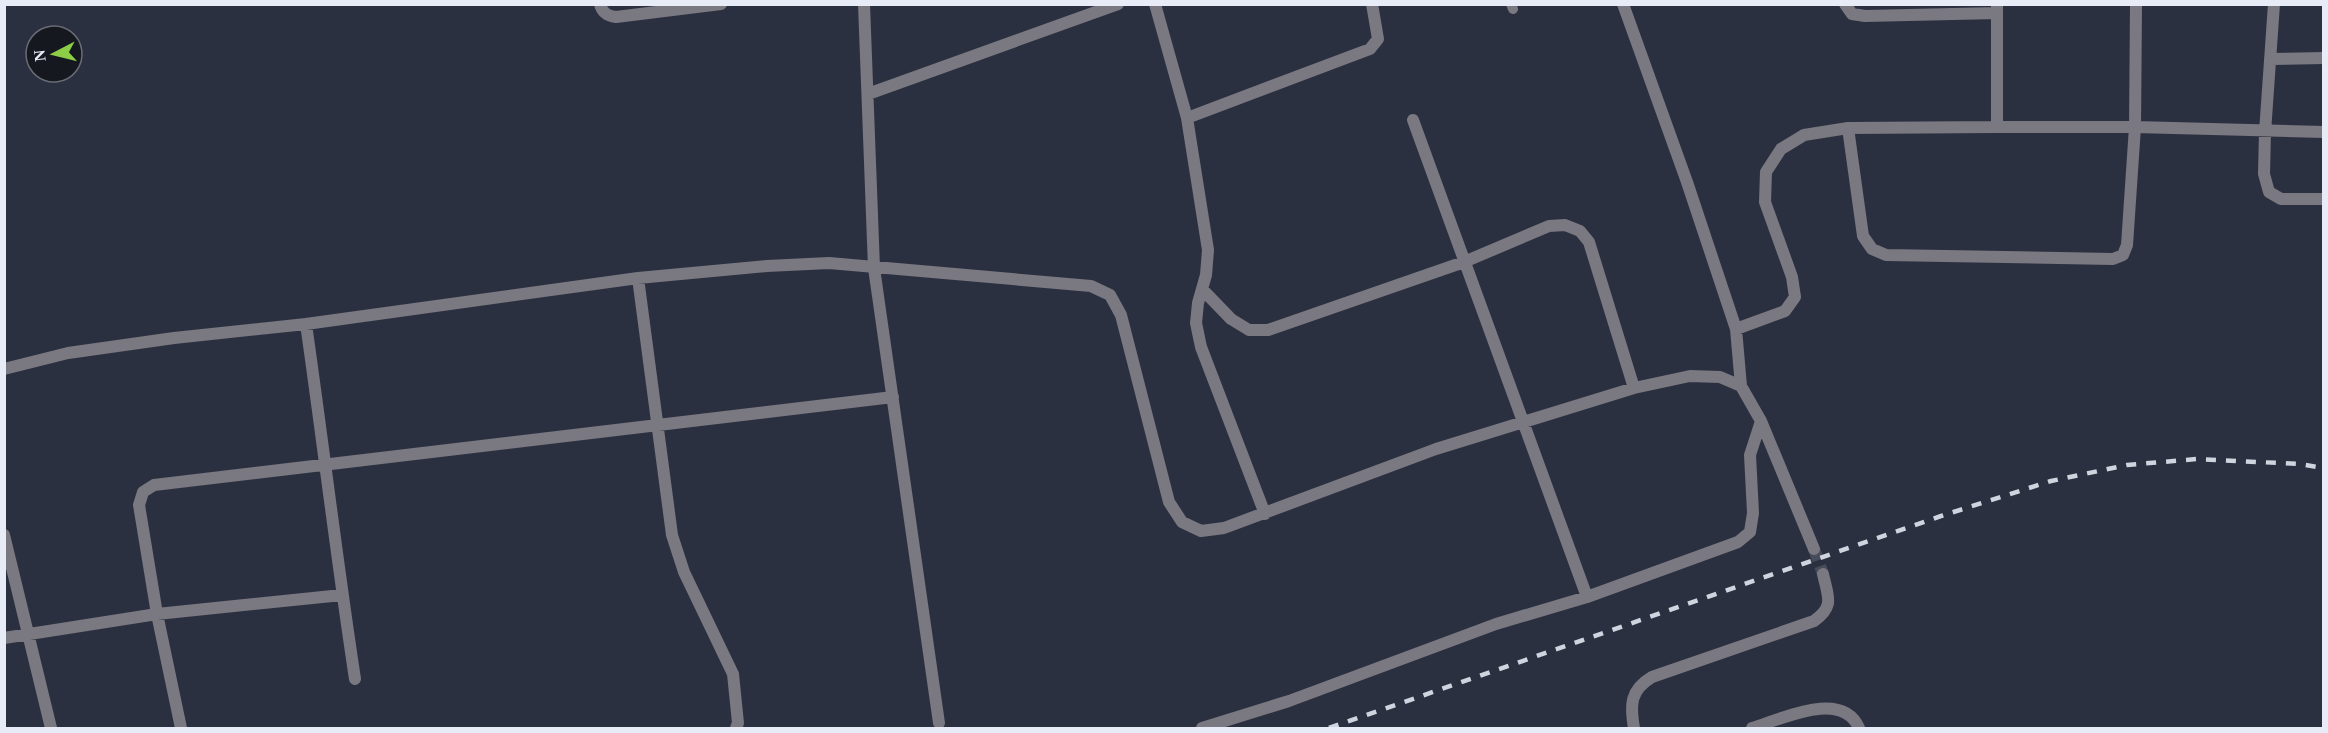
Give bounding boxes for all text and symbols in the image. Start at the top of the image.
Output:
north arrow [24,24,84,84]
text: N [30,49,49,63]

